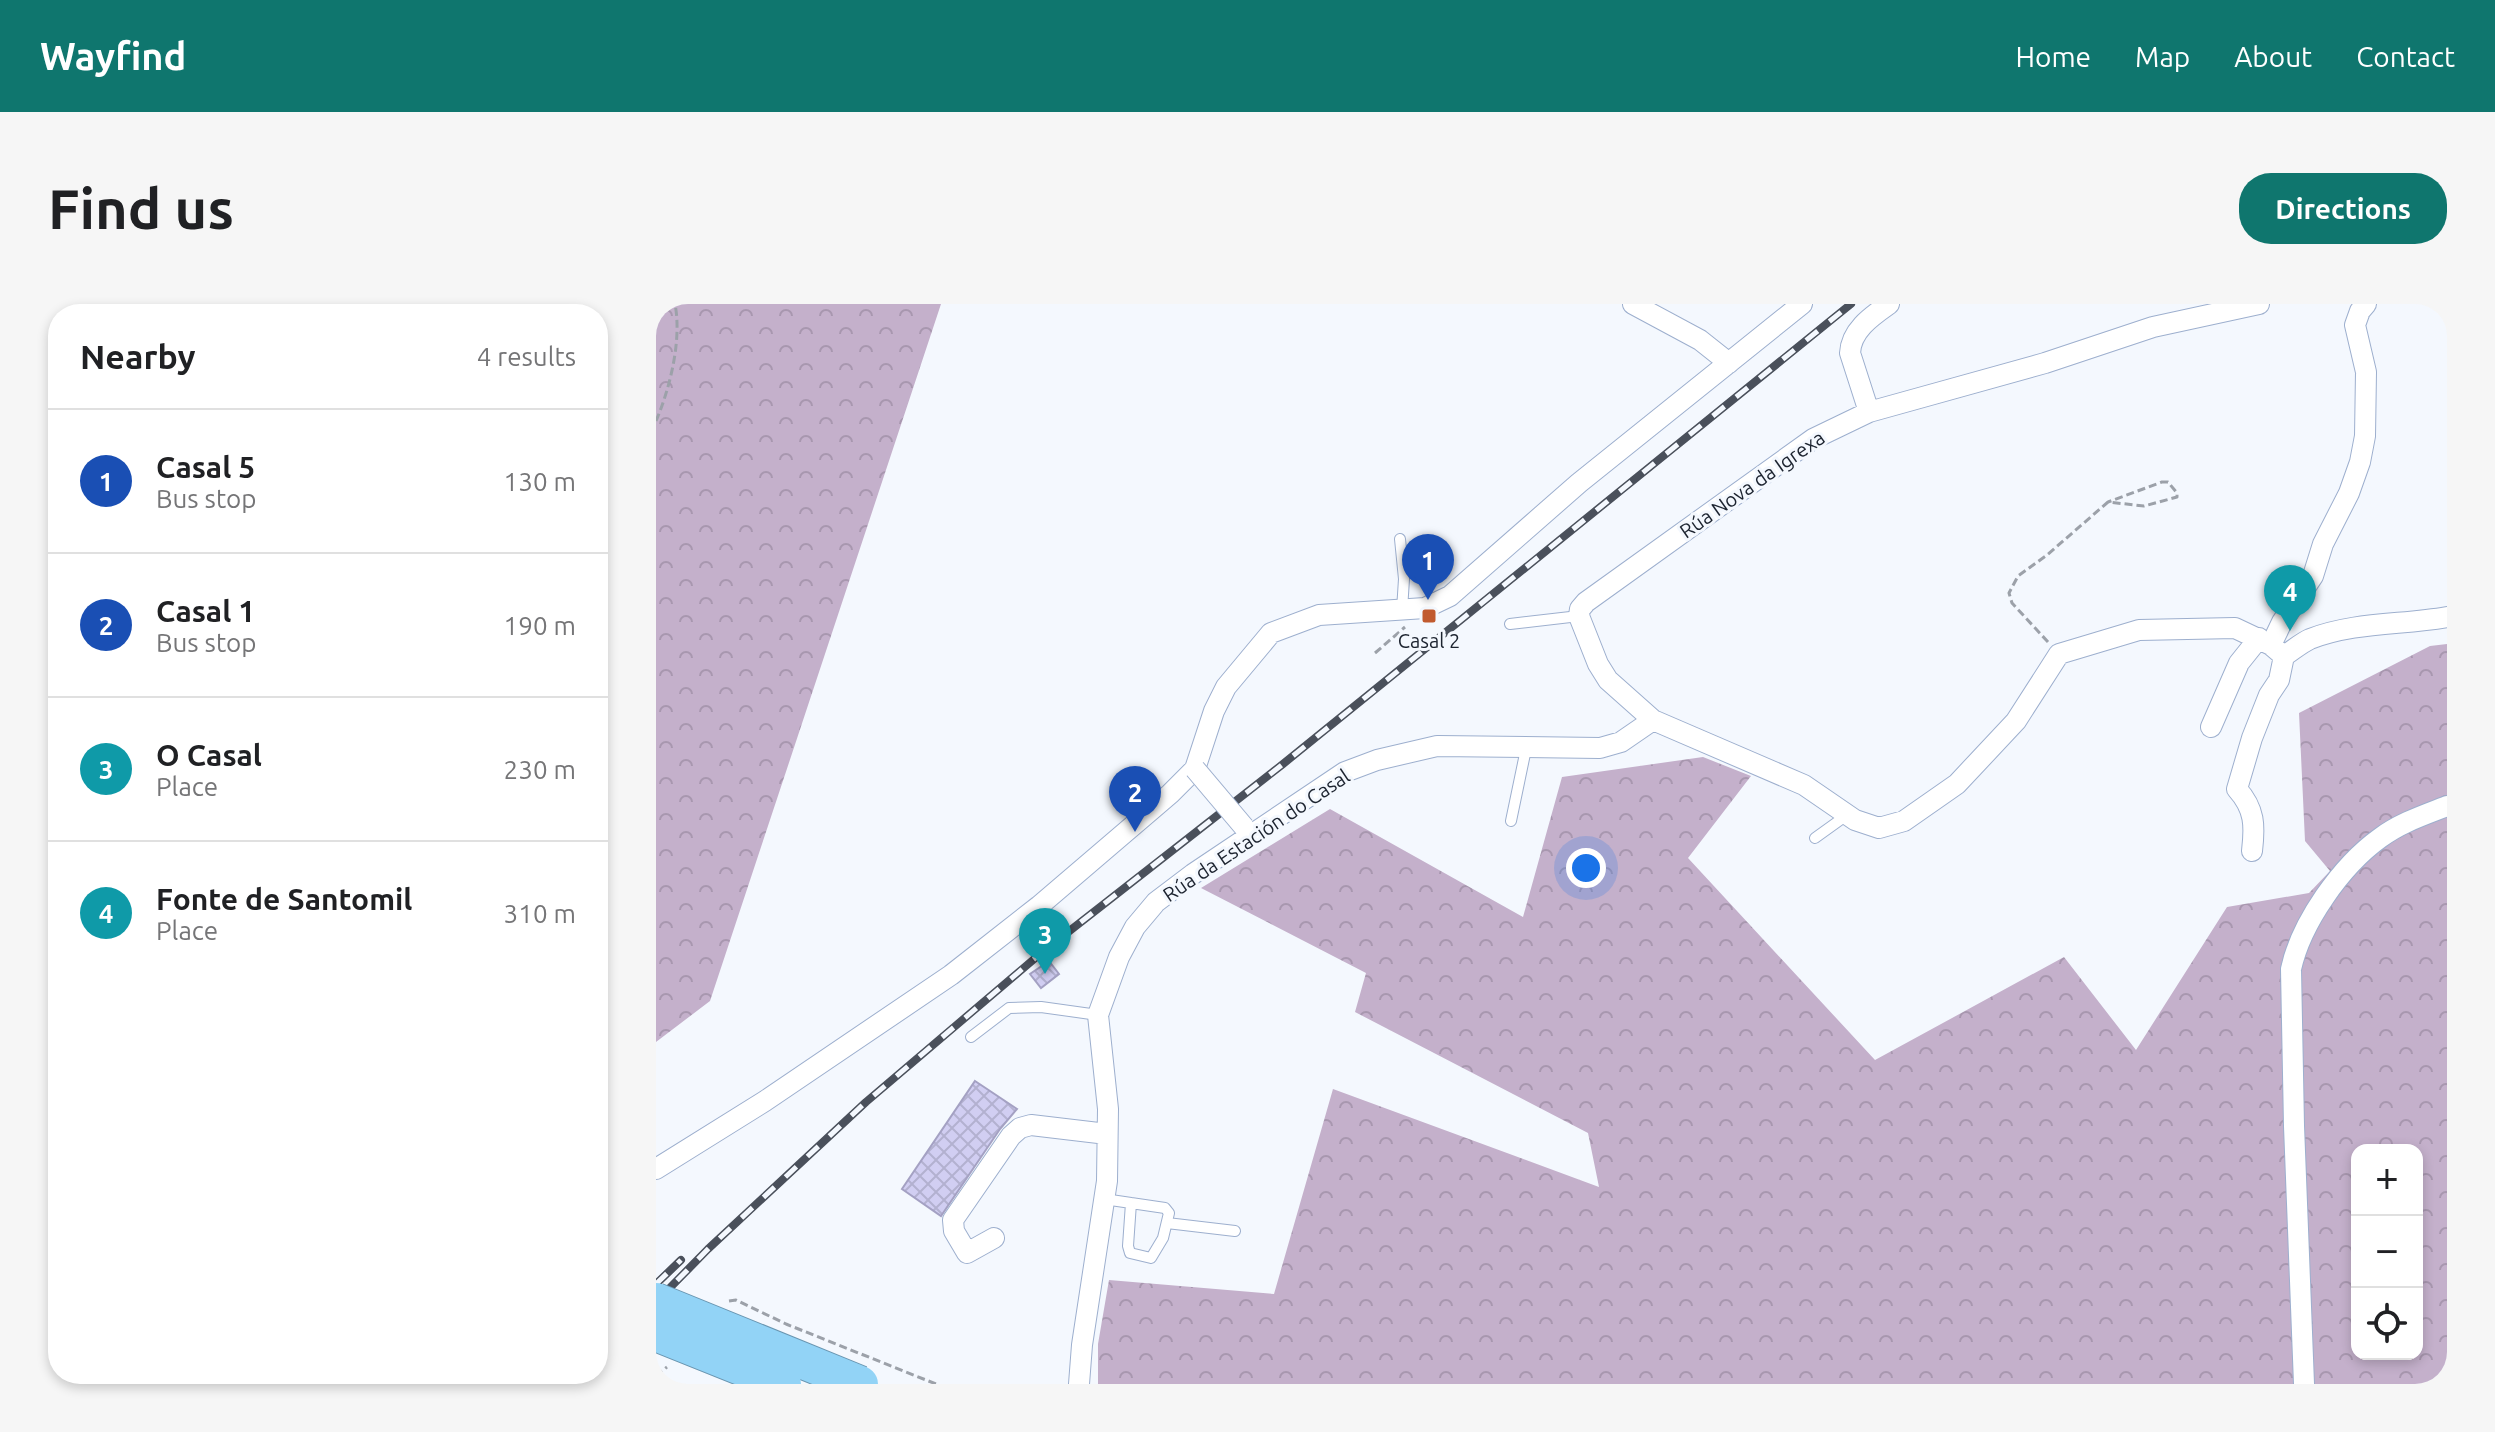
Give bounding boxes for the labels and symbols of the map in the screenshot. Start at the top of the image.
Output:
street label: Rúa Nova da Igrexa [1675,425,1829,543]
pin: 1 [1402,534,1454,600]
pin: 4 [2264,565,2316,631]
marker: Casal 2 [1420,607,1438,625]
place label: Casal 2 [1398,629,1460,652]
street label: Rúa da Estación do Casal [1158,764,1354,906]
pin: 2 [1109,766,1161,832]
your location [1566,848,1606,888]
pin: 3 [1019,908,1071,974]

